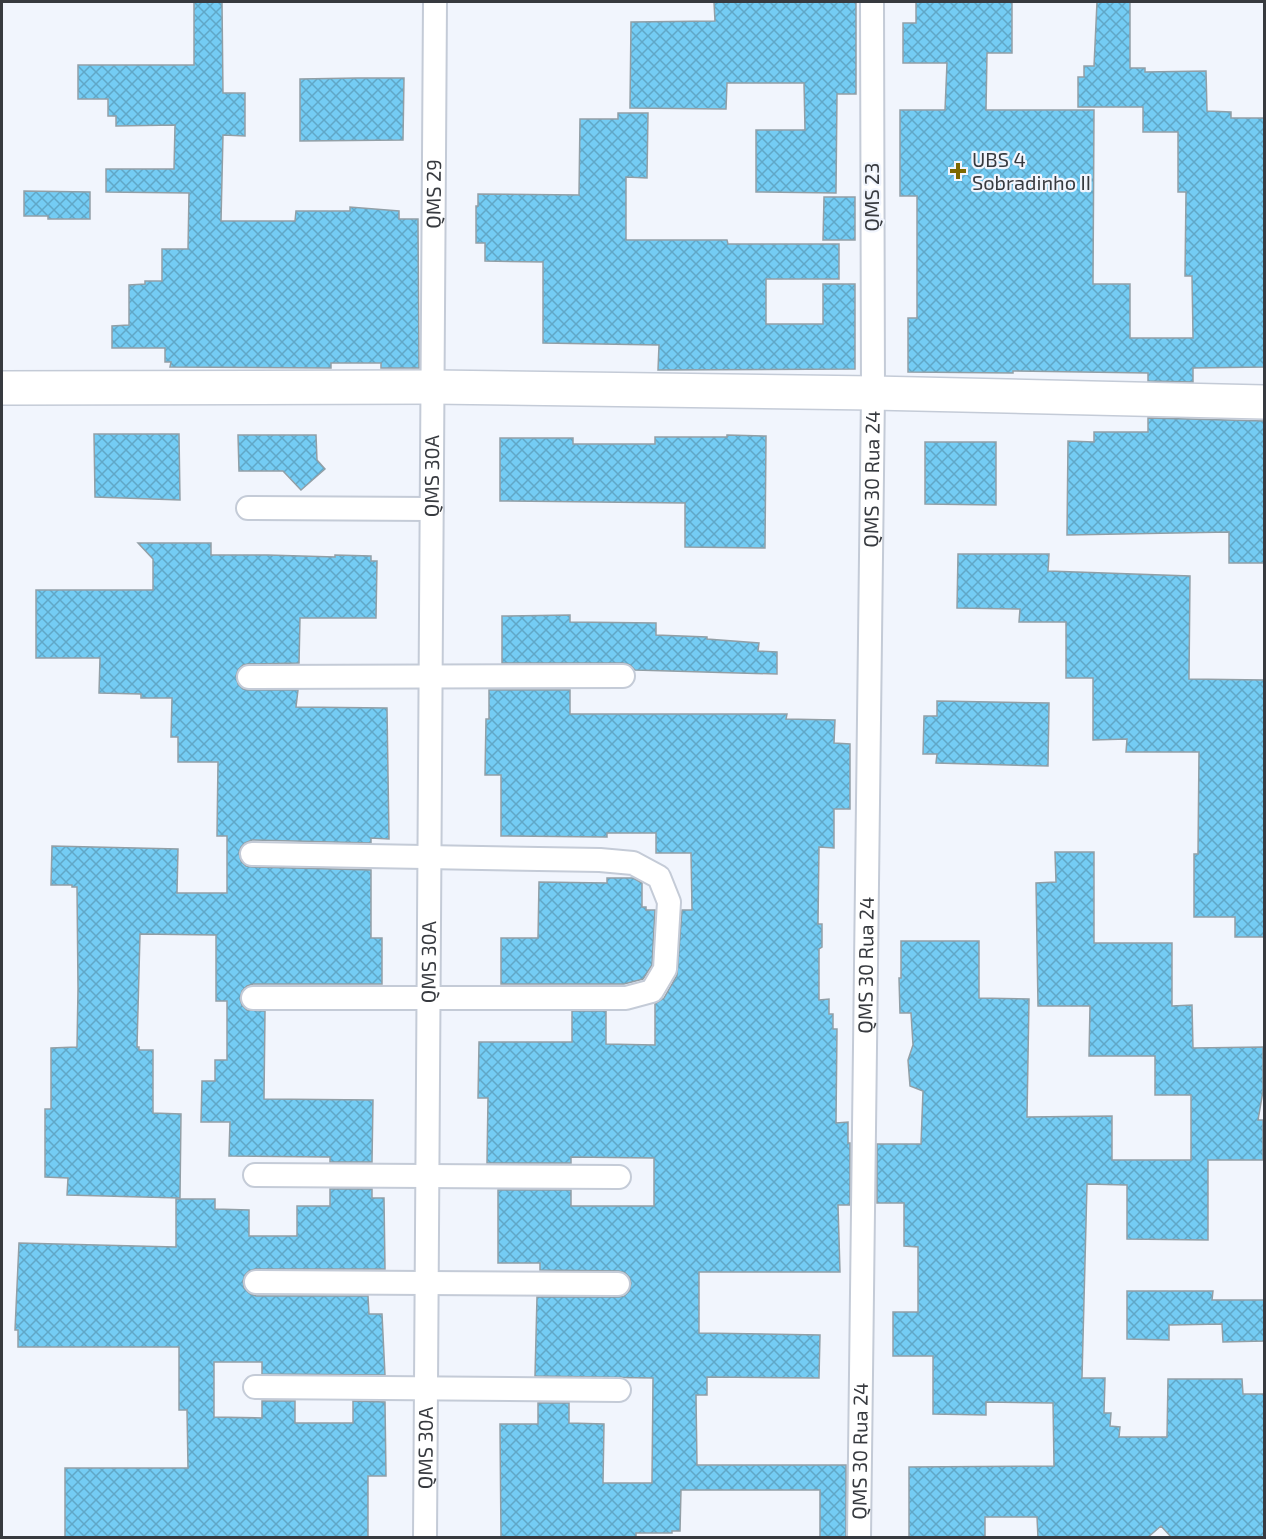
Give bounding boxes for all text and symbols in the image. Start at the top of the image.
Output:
place label: UBS 4 Sobradinho II [972,147,1091,194]
street label: QMS 29 [421,159,445,229]
marker: UBS 4 Sobradinho II [949,162,967,180]
street label: QMS 23 [859,163,883,231]
street label: QMS 30 Rua 24 [858,410,884,548]
street label: QMS 30A [419,434,443,517]
street label: QMS 30 Rua 24 [852,896,878,1034]
street label: QMS 30A [415,920,440,1003]
street label: QMS 30 Rua 24 [846,1382,872,1520]
street label: QMS 30A [412,1406,437,1489]

